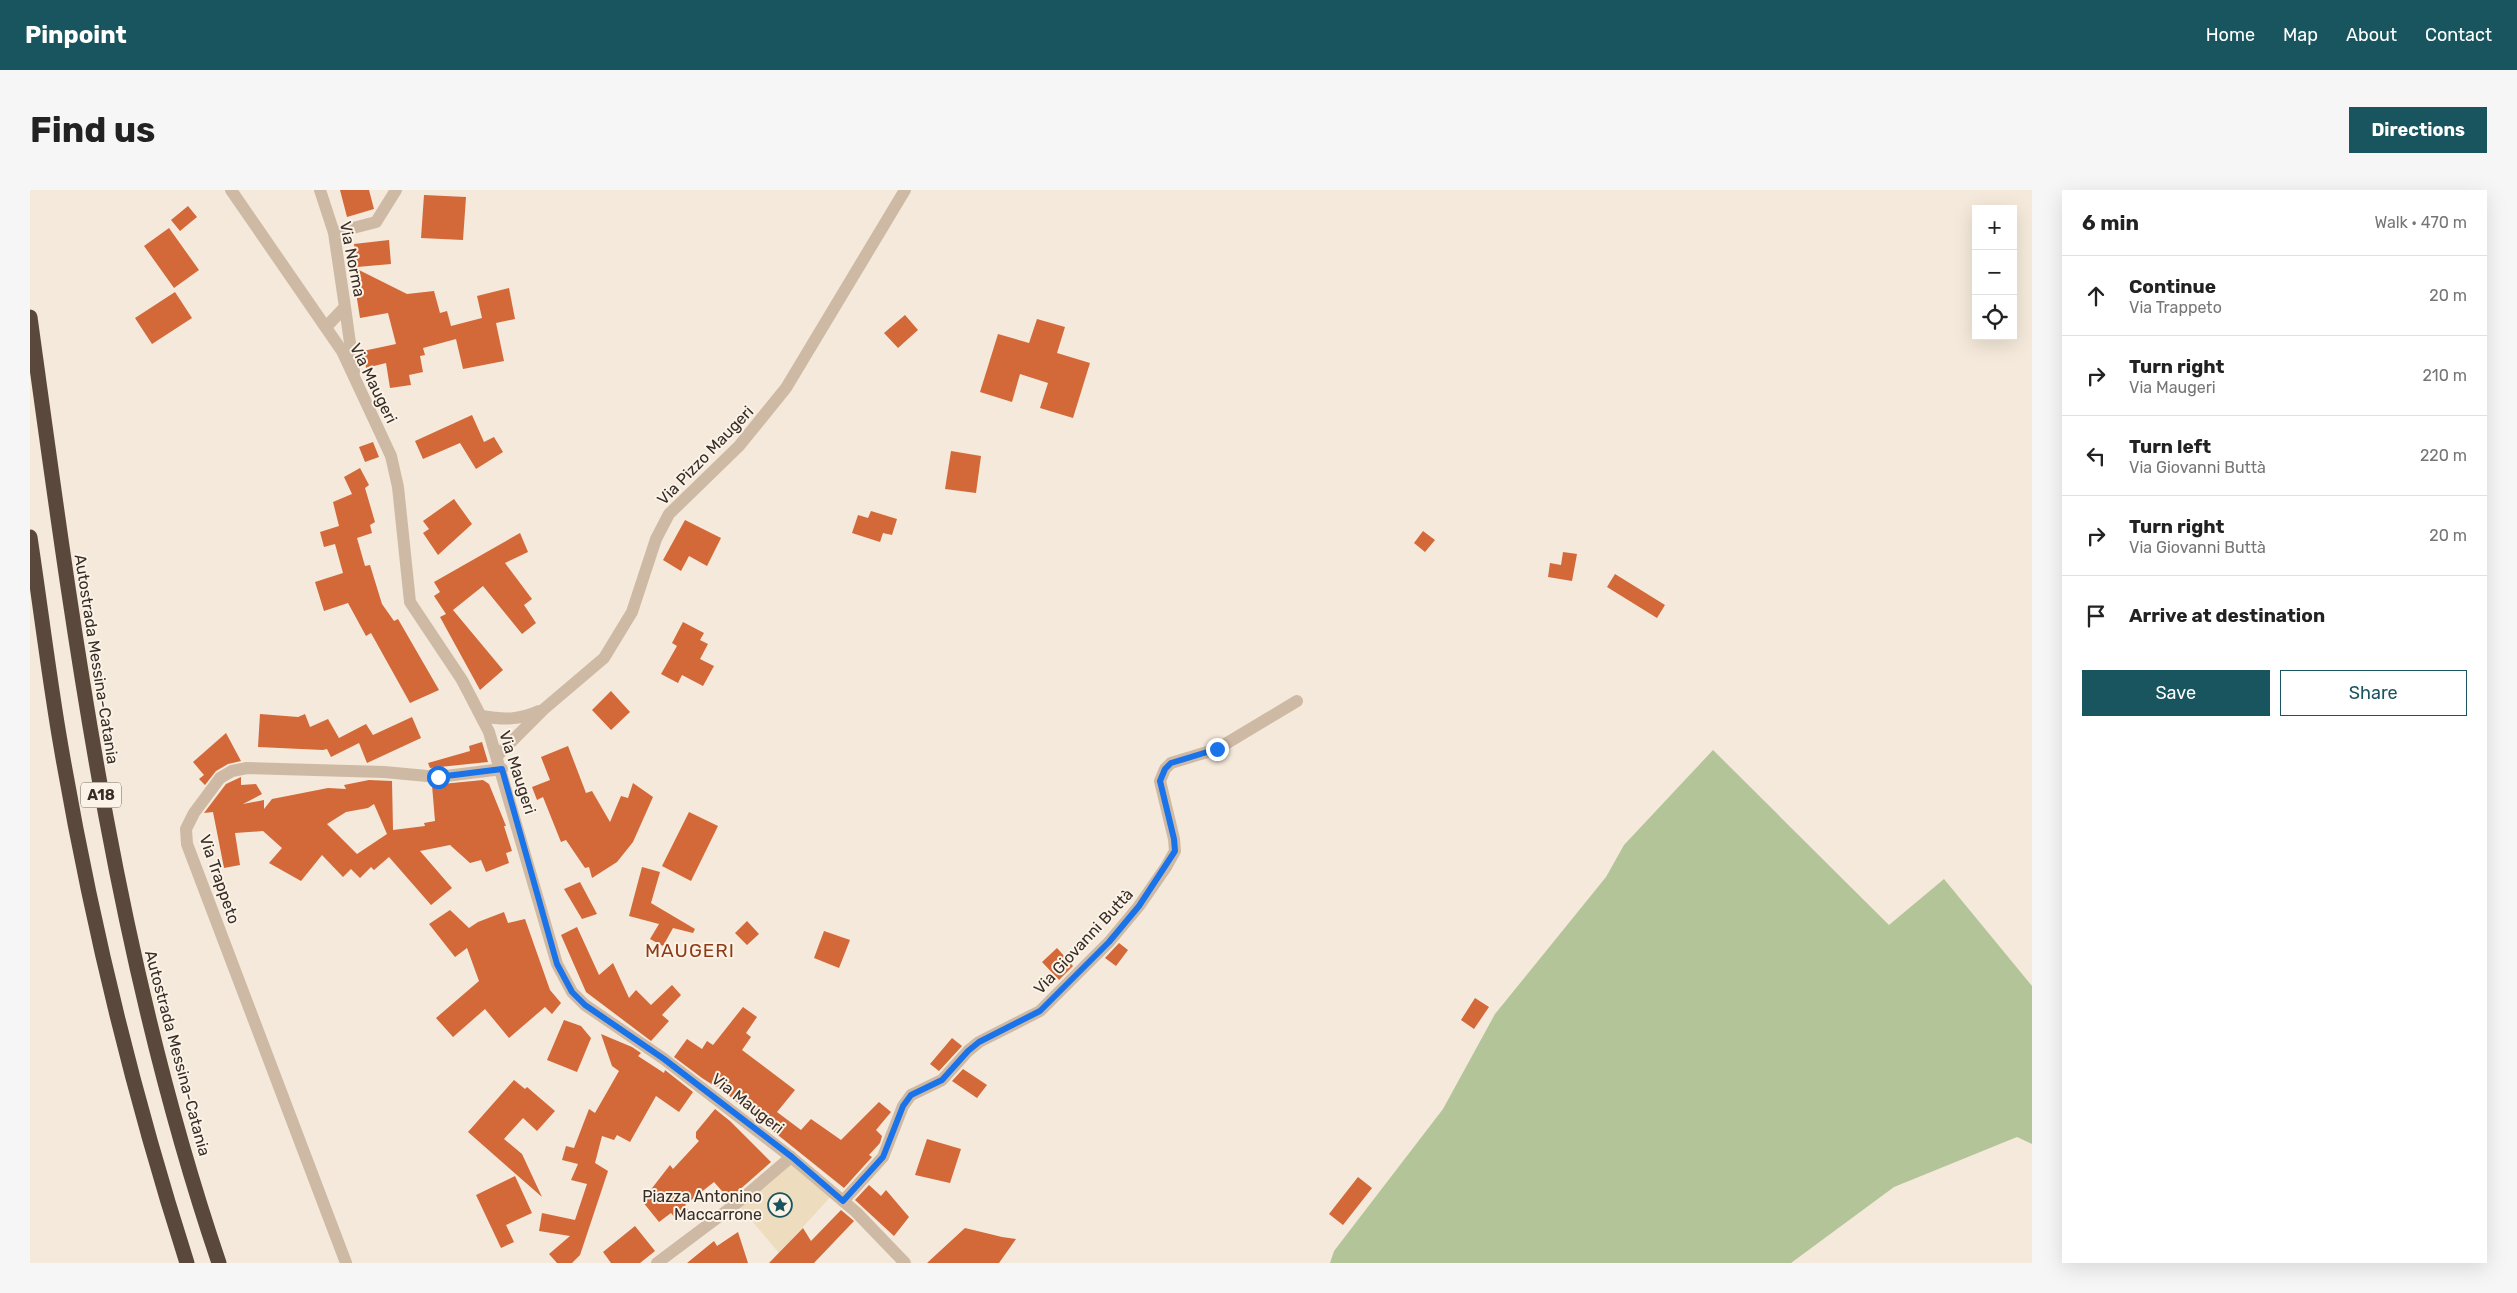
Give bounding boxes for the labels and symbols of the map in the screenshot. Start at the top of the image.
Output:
street label: Via Norma [336,220,369,298]
street label: Via Maugeri [346,340,401,426]
street label: Via Pizzo Maugeri [653,402,757,509]
street label: Autostrada Messina-Catania [71,553,122,765]
street label: Via Maugeri [495,728,540,816]
route end [1206,738,1229,761]
route start [427,766,450,789]
road number: A18 [81,782,121,808]
street label: Via Trappeto [195,832,244,926]
street label: Via Giovanni Buttà [1030,885,1137,998]
district label: MAUGERI [645,939,735,962]
street label: Autostrada Messina-Catania [141,948,214,1158]
street label: Via Maugeri [708,1069,788,1138]
place label: Piazza Antonino Maccarrone [642,1187,762,1224]
place icon: Piazza Antonino Maccarrone [767,1192,793,1218]

